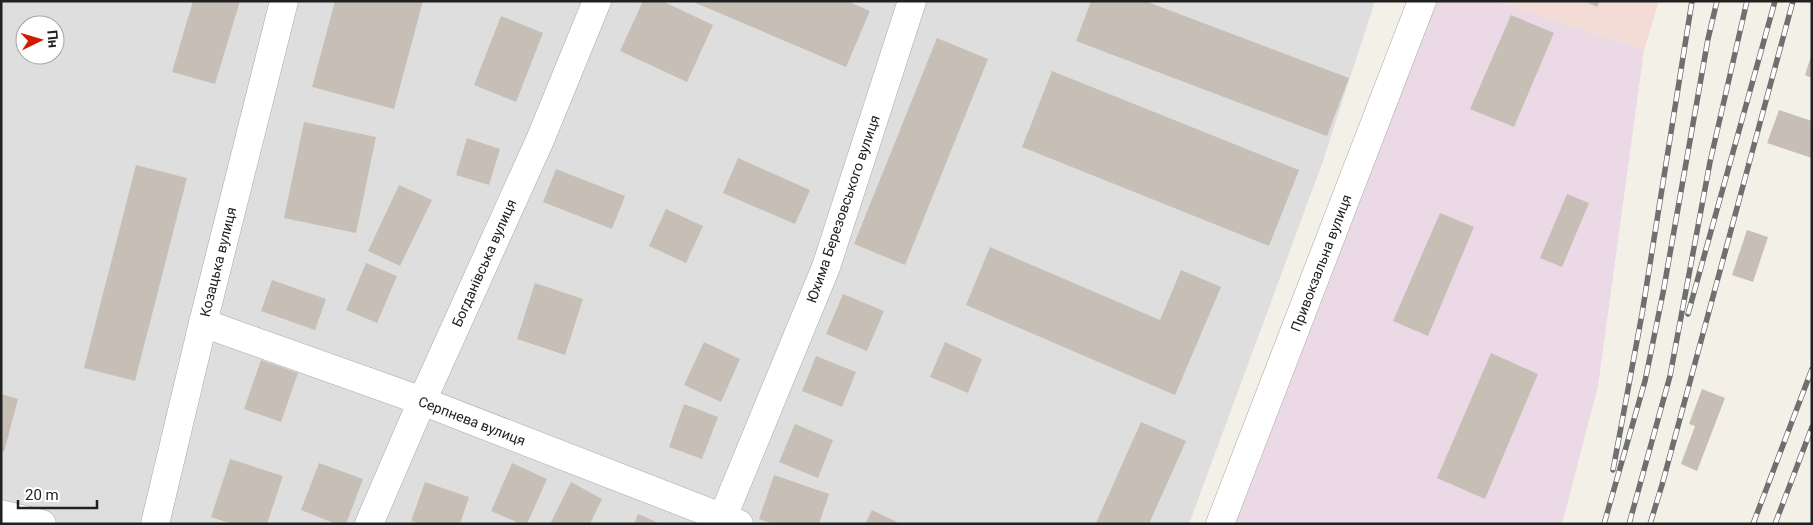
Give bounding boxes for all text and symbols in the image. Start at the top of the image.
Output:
north arrow [15,15,65,65]
text: Пн [44,29,62,49]
street label: Юхима Березовського вулиця [803,113,883,305]
street label: Привокзальна вулиця [1287,192,1355,334]
street label: Богданівська вулиця [449,197,519,329]
street label: Козацька вулиця [197,205,239,319]
street label: Серпнева вулиця [416,393,528,449]
scale bar [18,478,96,510]
text: 20 m [25,486,59,504]

